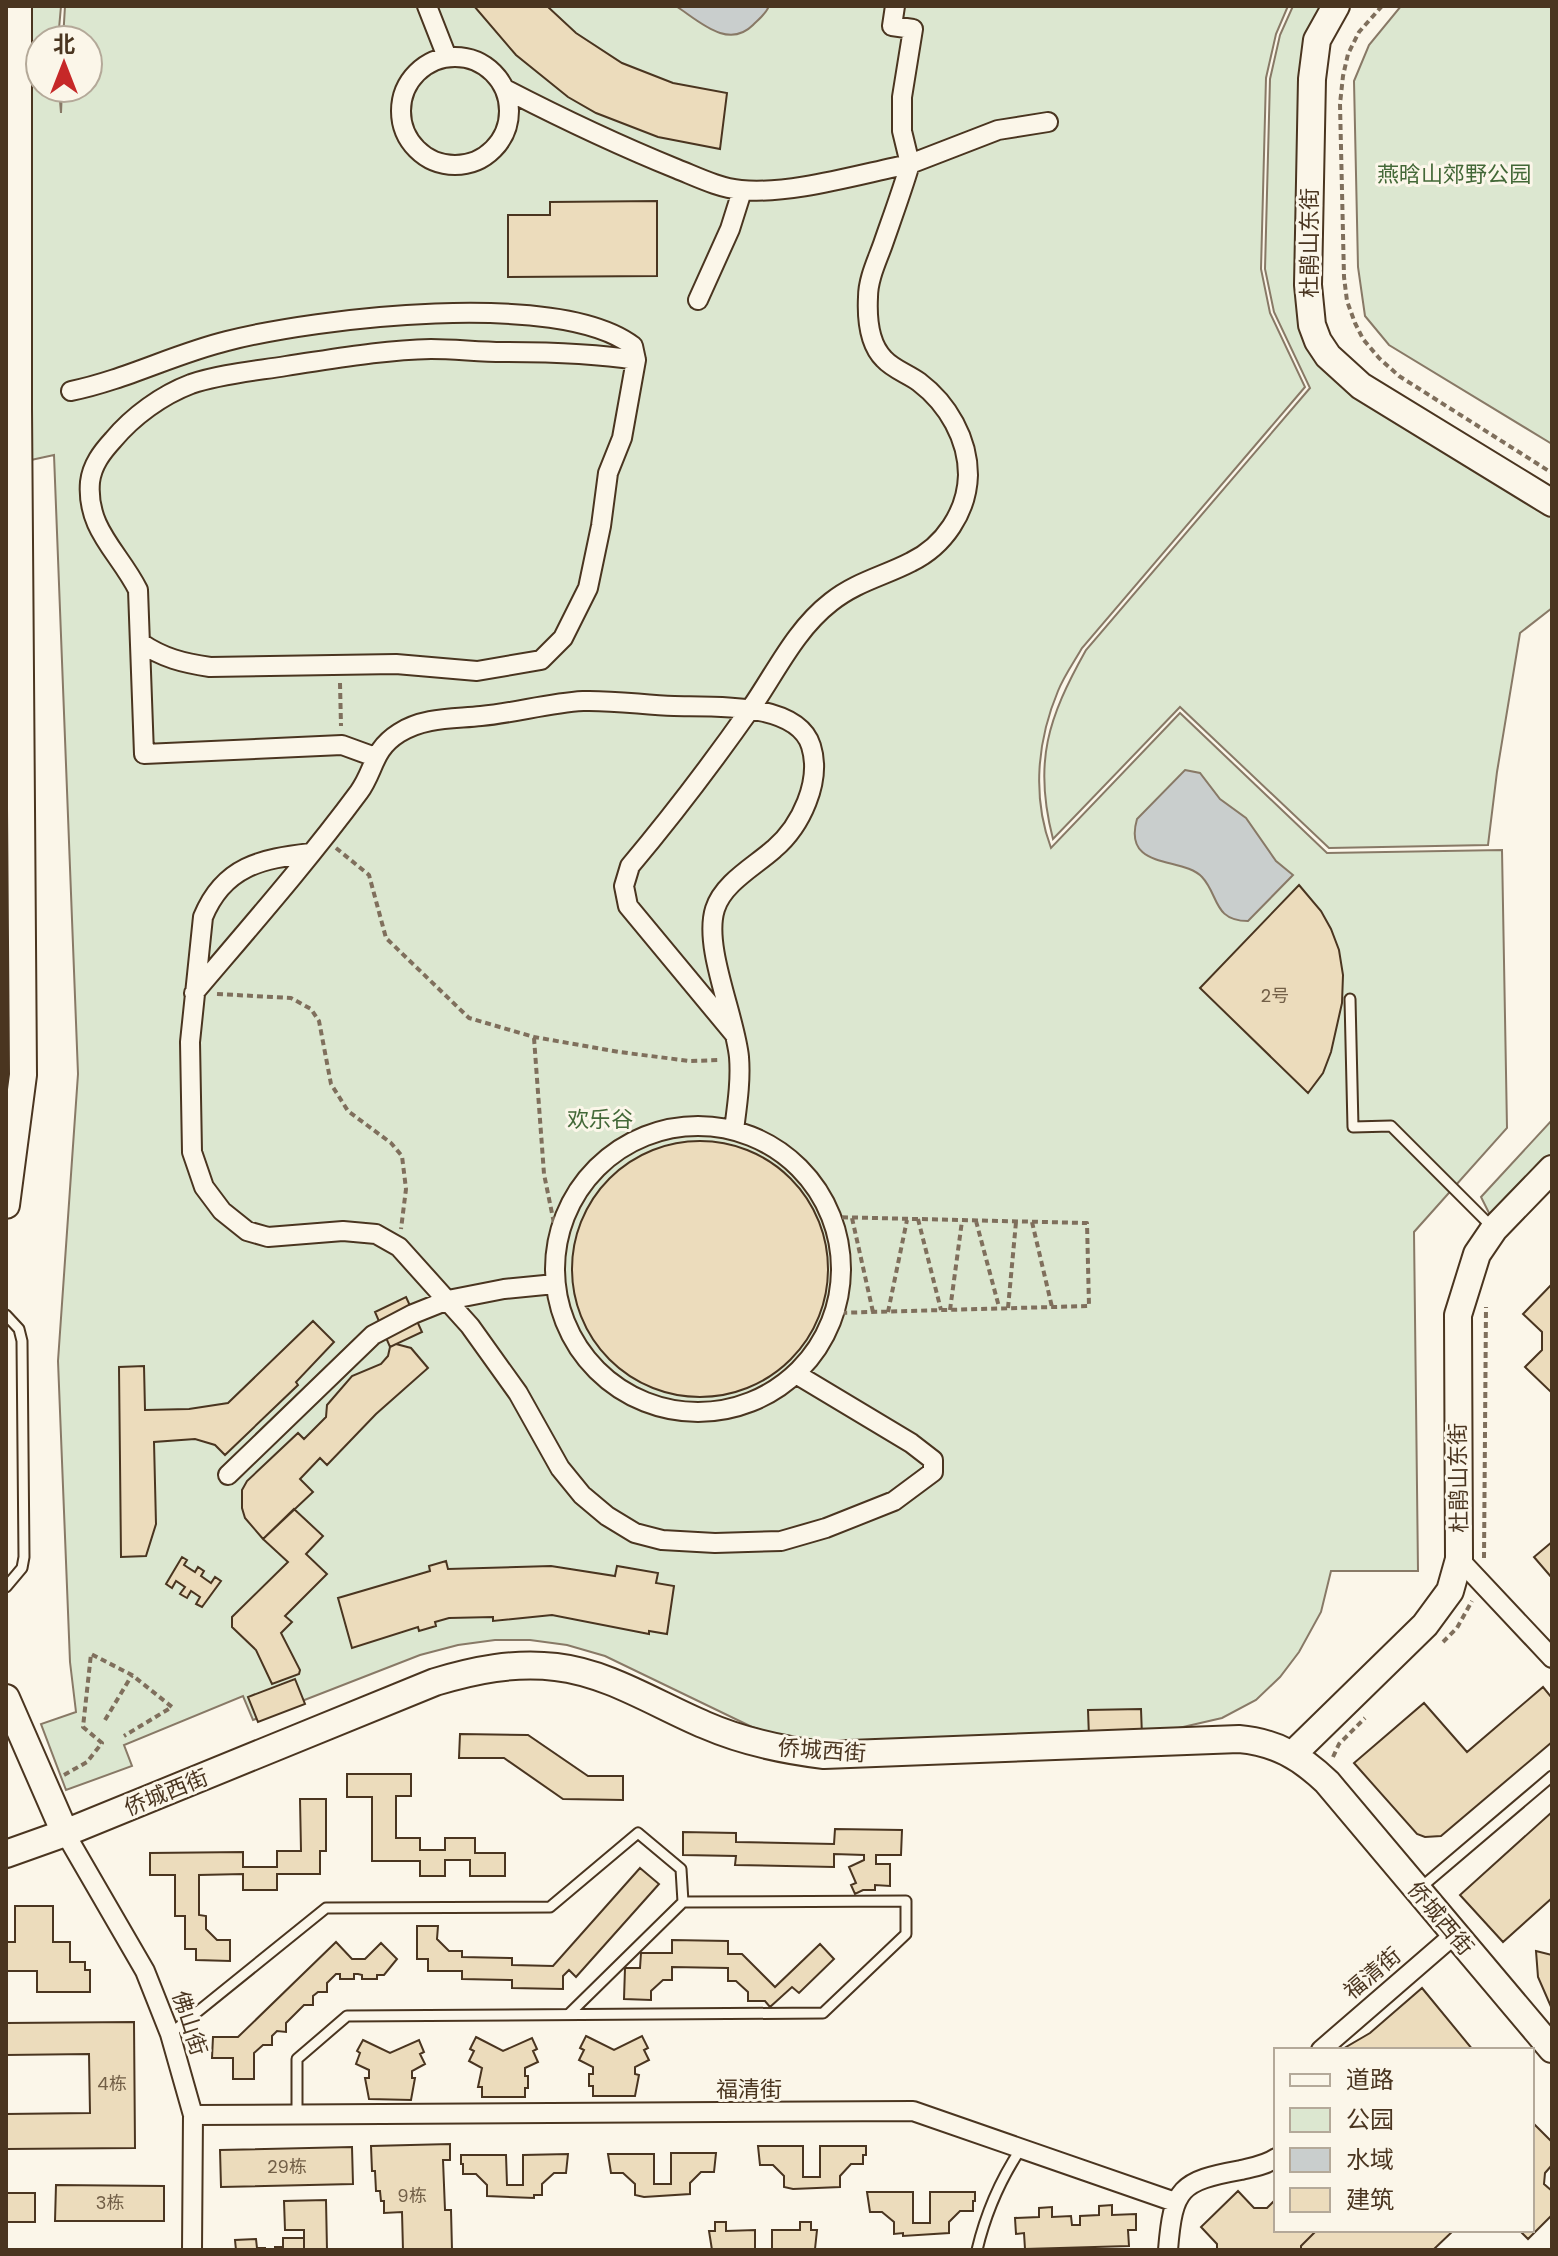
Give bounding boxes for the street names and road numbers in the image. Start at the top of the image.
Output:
street label: 杜鹃山东街 [1294,188,1325,298]
street label: 杜鹃山东街 [1442,1423,1475,1533]
street label: 侨城西街 [777,1732,867,1769]
street label: 侨城西街 [120,1762,213,1823]
street label: 侨城西街 [1400,1875,1481,1962]
street label: 福清街 [1337,1940,1408,2006]
street label: 佛山街 [165,1987,214,2059]
street label: 福清街 [716,2074,782,2105]

